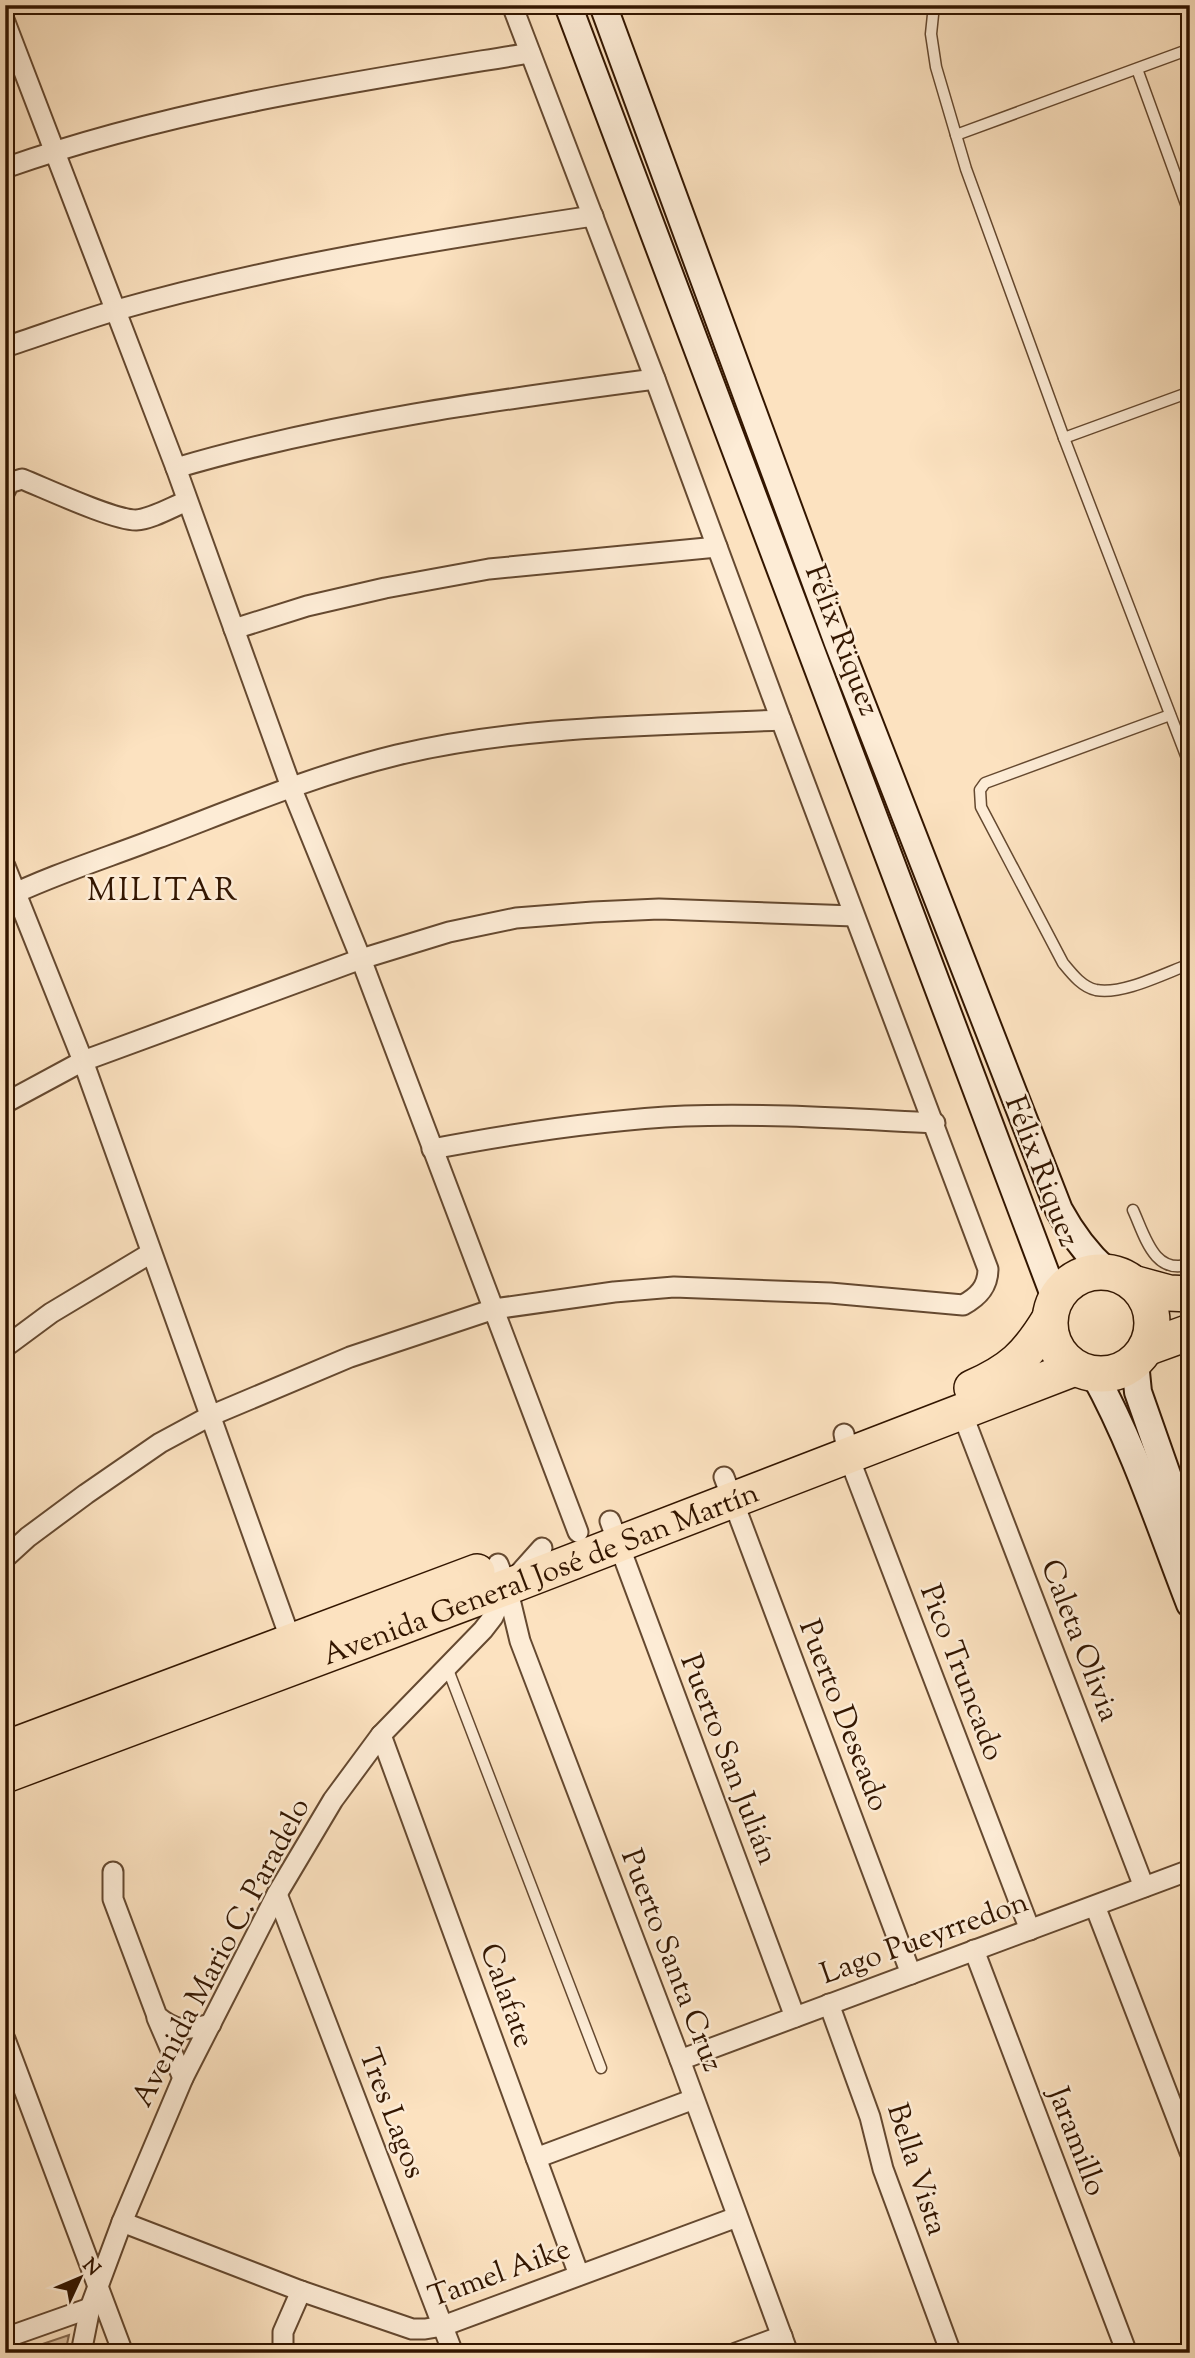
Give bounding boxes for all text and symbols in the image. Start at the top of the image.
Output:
street label: Félix Riquez [792,559,889,723]
district label: MILITAR [87,869,239,915]
street label: Félix Riquez [992,1090,1089,1254]
street label: Avenida General José de San Martín [317,1473,766,1678]
street label: Caleta Olivia [1028,1554,1129,1728]
street label: Pico Truncado [907,1579,1014,1767]
street label: Puerto Deseado [786,1614,899,1818]
street label: Puerto San Julián [668,1648,788,1872]
street label: Avenida Mario C. Paradelo [122,1791,322,2115]
street label: Puerto Santa Cruz [608,1843,733,2078]
street label: Lago Pueyrredon [815,1882,1035,1997]
street label: Calafate [467,1938,544,2054]
street label: Tres Lagos [346,2043,435,2185]
street label: Jaramillo [1035,2079,1116,2203]
street label: Bella Vista [874,2098,957,2242]
street label: Tamel Aike [423,2229,577,2320]
north arrow [46,2242,116,2312]
text: N [75,2253,105,2283]

